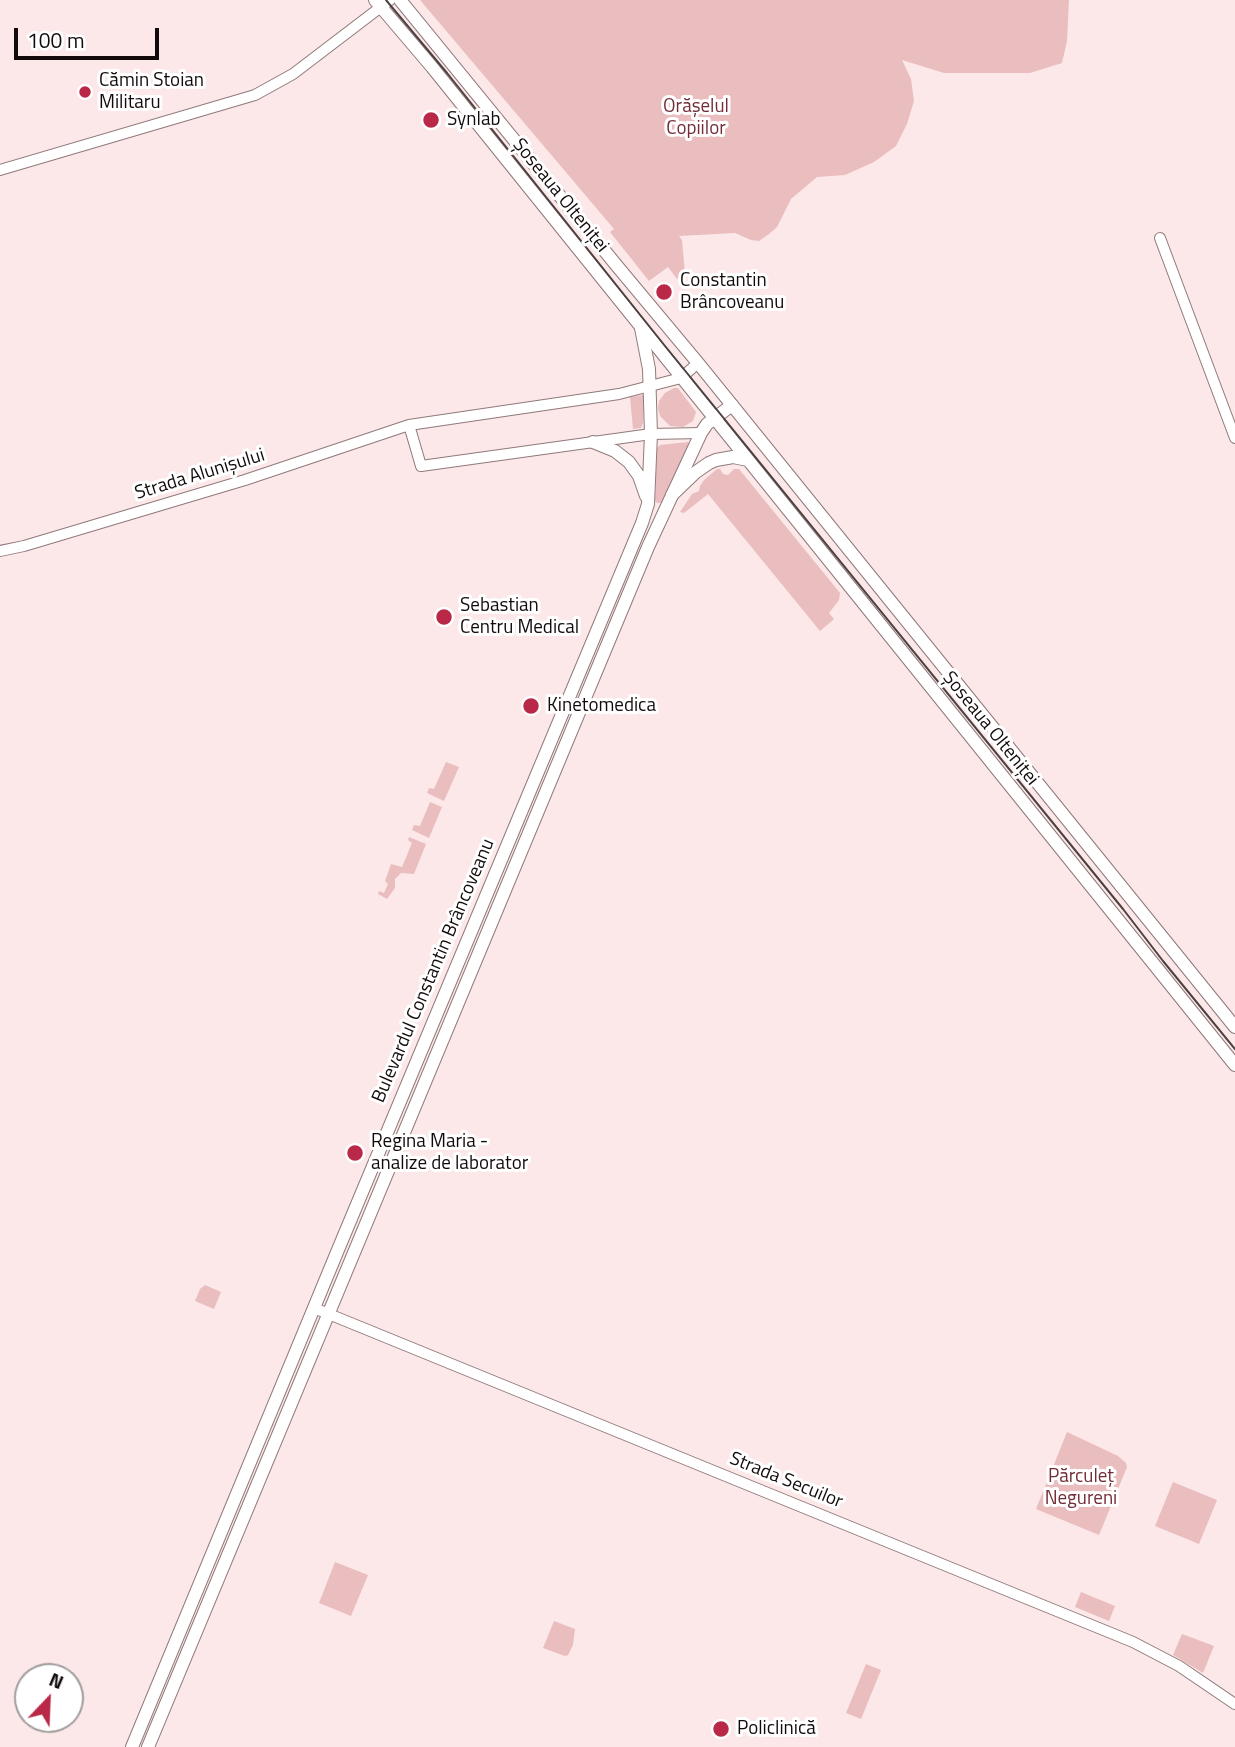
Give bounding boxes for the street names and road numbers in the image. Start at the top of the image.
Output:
street label: Șoseaua Olteniței [507,134,613,258]
street label: Strada Alunișului [132,444,268,506]
street label: Șoseaua Olteniței [937,667,1043,791]
street label: Bulevardul Constantin Brâncoveanu [368,836,500,1106]
street label: Strada Secuilor [726,1448,846,1514]

